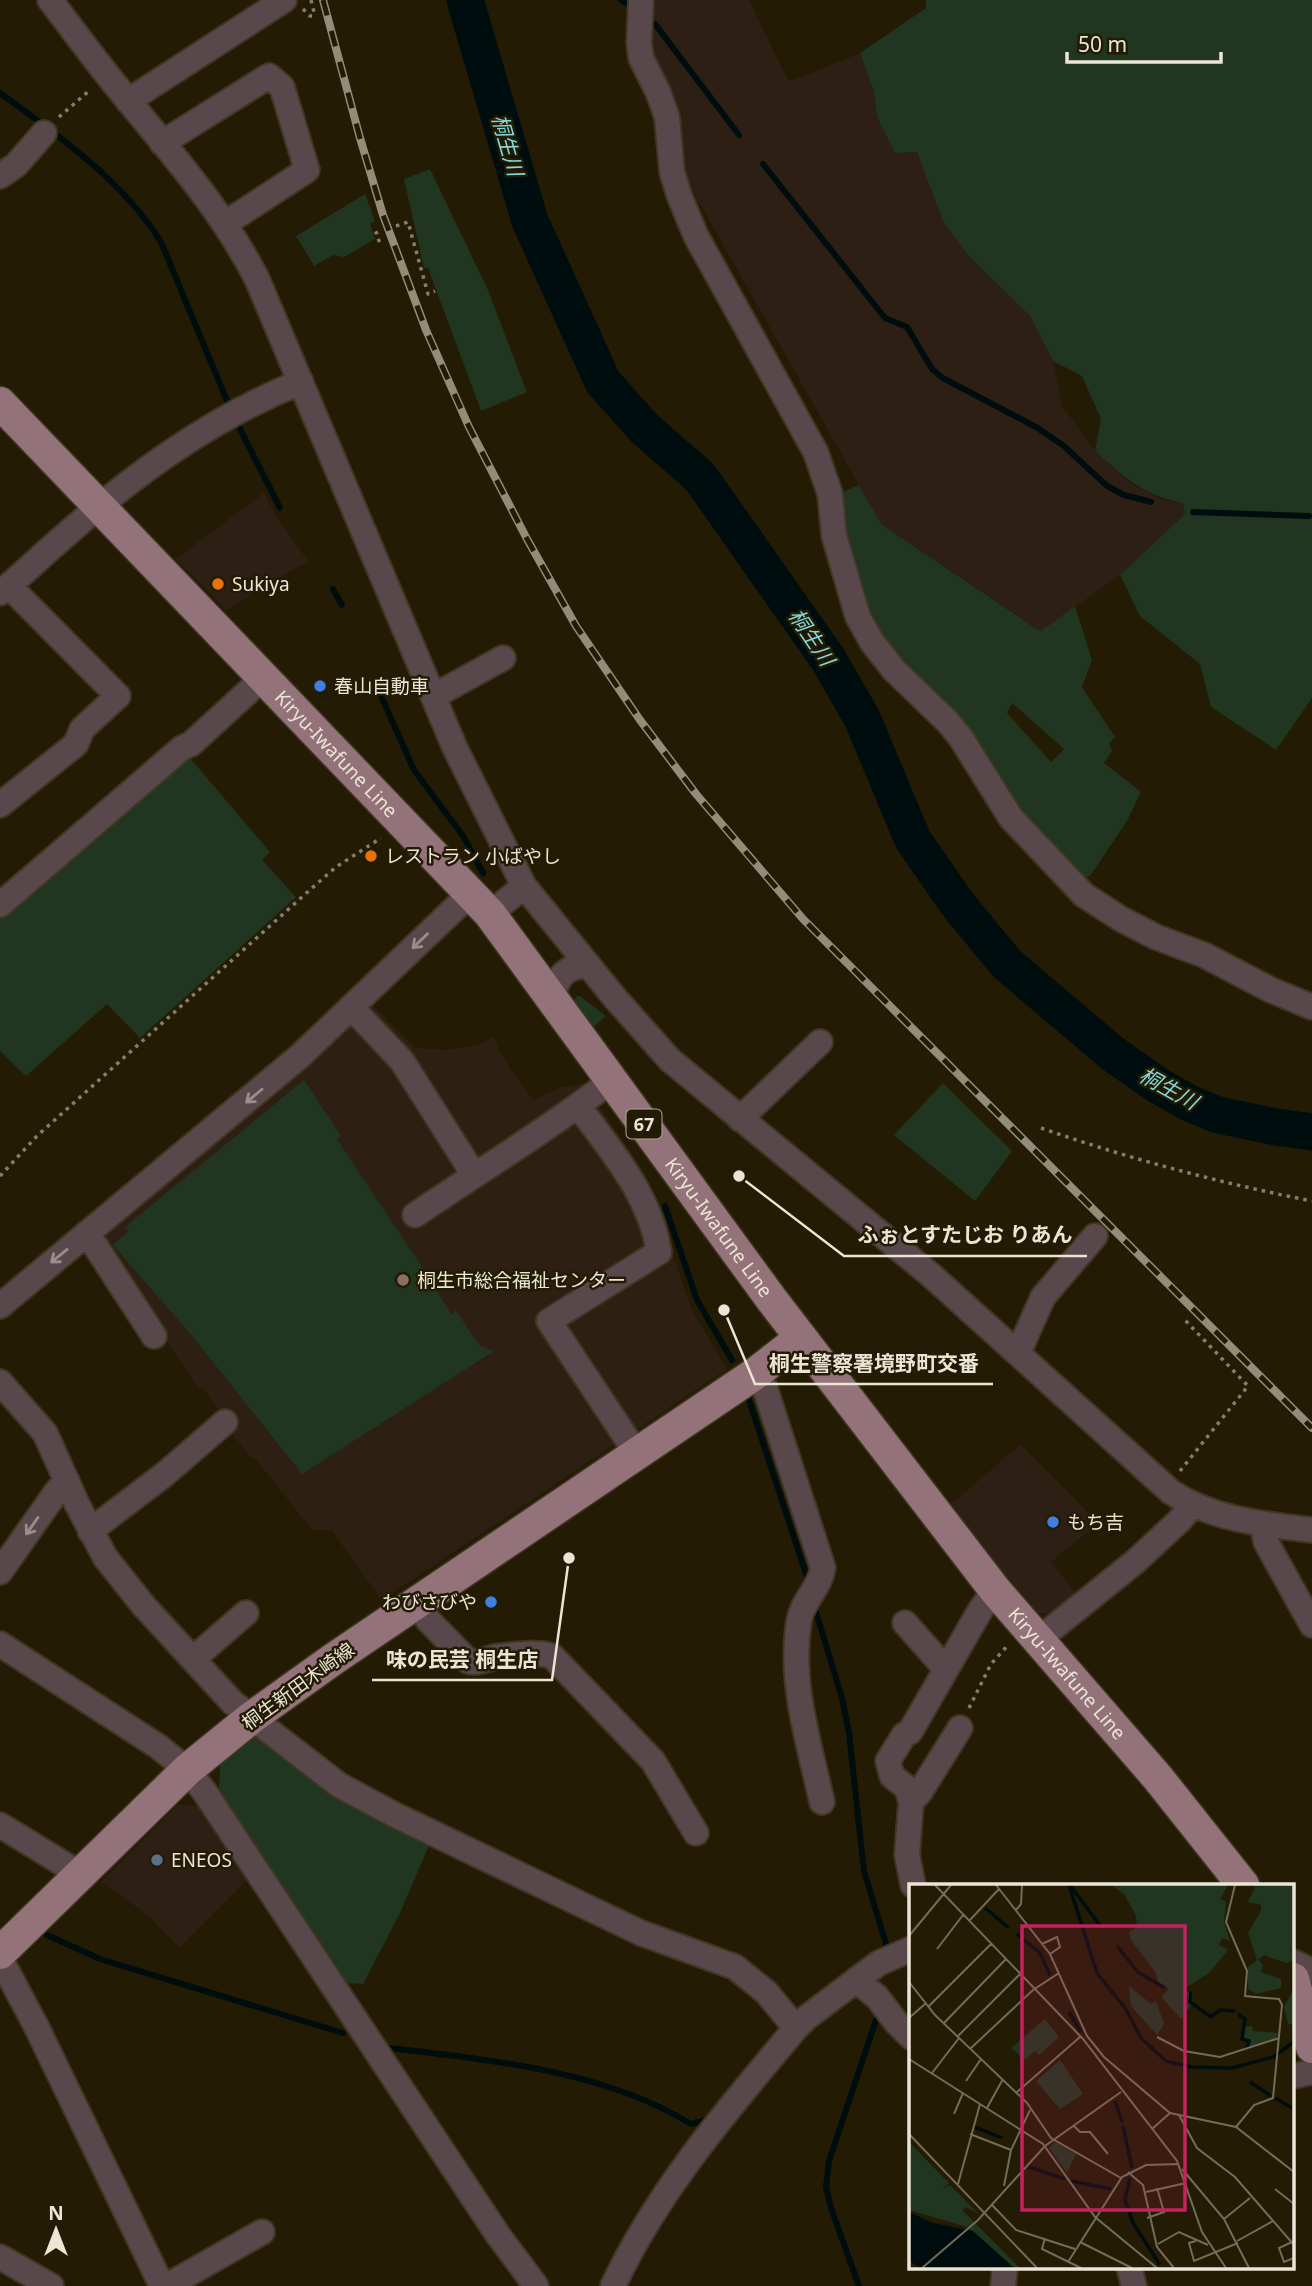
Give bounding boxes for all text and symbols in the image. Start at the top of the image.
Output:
scale bar [1067,21,1221,65]
text: 50 m [1078,30,1127,58]
water label: 桐生川 [486,111,531,181]
place label: Sukiya [232,571,290,597]
marker: Sukiya [210,576,226,592]
water label: 桐生川 [783,603,842,673]
place label: 春山自動車 [334,673,429,699]
marker: 春山自動車 [312,678,328,694]
street label: Kiryu-Iwafune Line [269,684,404,823]
place label: レストラン 小ばやし [385,843,561,869]
marker: レストラン 小ばやし [363,848,379,864]
one-way arrow [412,933,429,950]
water label: 桐生川 [1135,1060,1205,1116]
one-way arrow [245,1088,263,1104]
road number: 67 [626,1110,662,1139]
street label: Kiryu-Iwafune Line [659,1152,779,1303]
callout: ふぉとすたじお りあん [844,1214,1087,1256]
text: ふぉとすたじお りあん [858,1220,1072,1248]
one-way arrow [51,1249,69,1264]
place label: 桐生市総合福祉センター [417,1267,626,1293]
marker: 桐生市総合福祉センター [395,1272,411,1288]
callout: 桐生警察署境野町交番 [755,1342,993,1384]
text: 桐生警察署境野町交番 [769,1349,979,1377]
place label: もち吉 [1067,1509,1124,1535]
marker: もち吉 [1045,1514,1061,1530]
one-way arrow [25,1516,39,1535]
place label: わびさびや [382,1589,477,1615]
marker: わびさびや [483,1594,499,1610]
street label: Kiryu-Iwafune Line [1003,1602,1132,1745]
street label: 桐生新田木崎線 [237,1636,359,1736]
callout: 味の民芸 桐生店 [372,1638,552,1680]
text: 味の民芸 桐生店 [386,1645,538,1673]
place label: ENEOS [171,1847,232,1873]
marker: ENEOS [149,1852,165,1868]
inset map [909,1884,1294,2268]
north arrow [21,2195,91,2265]
text: N [48,2200,64,2226]

